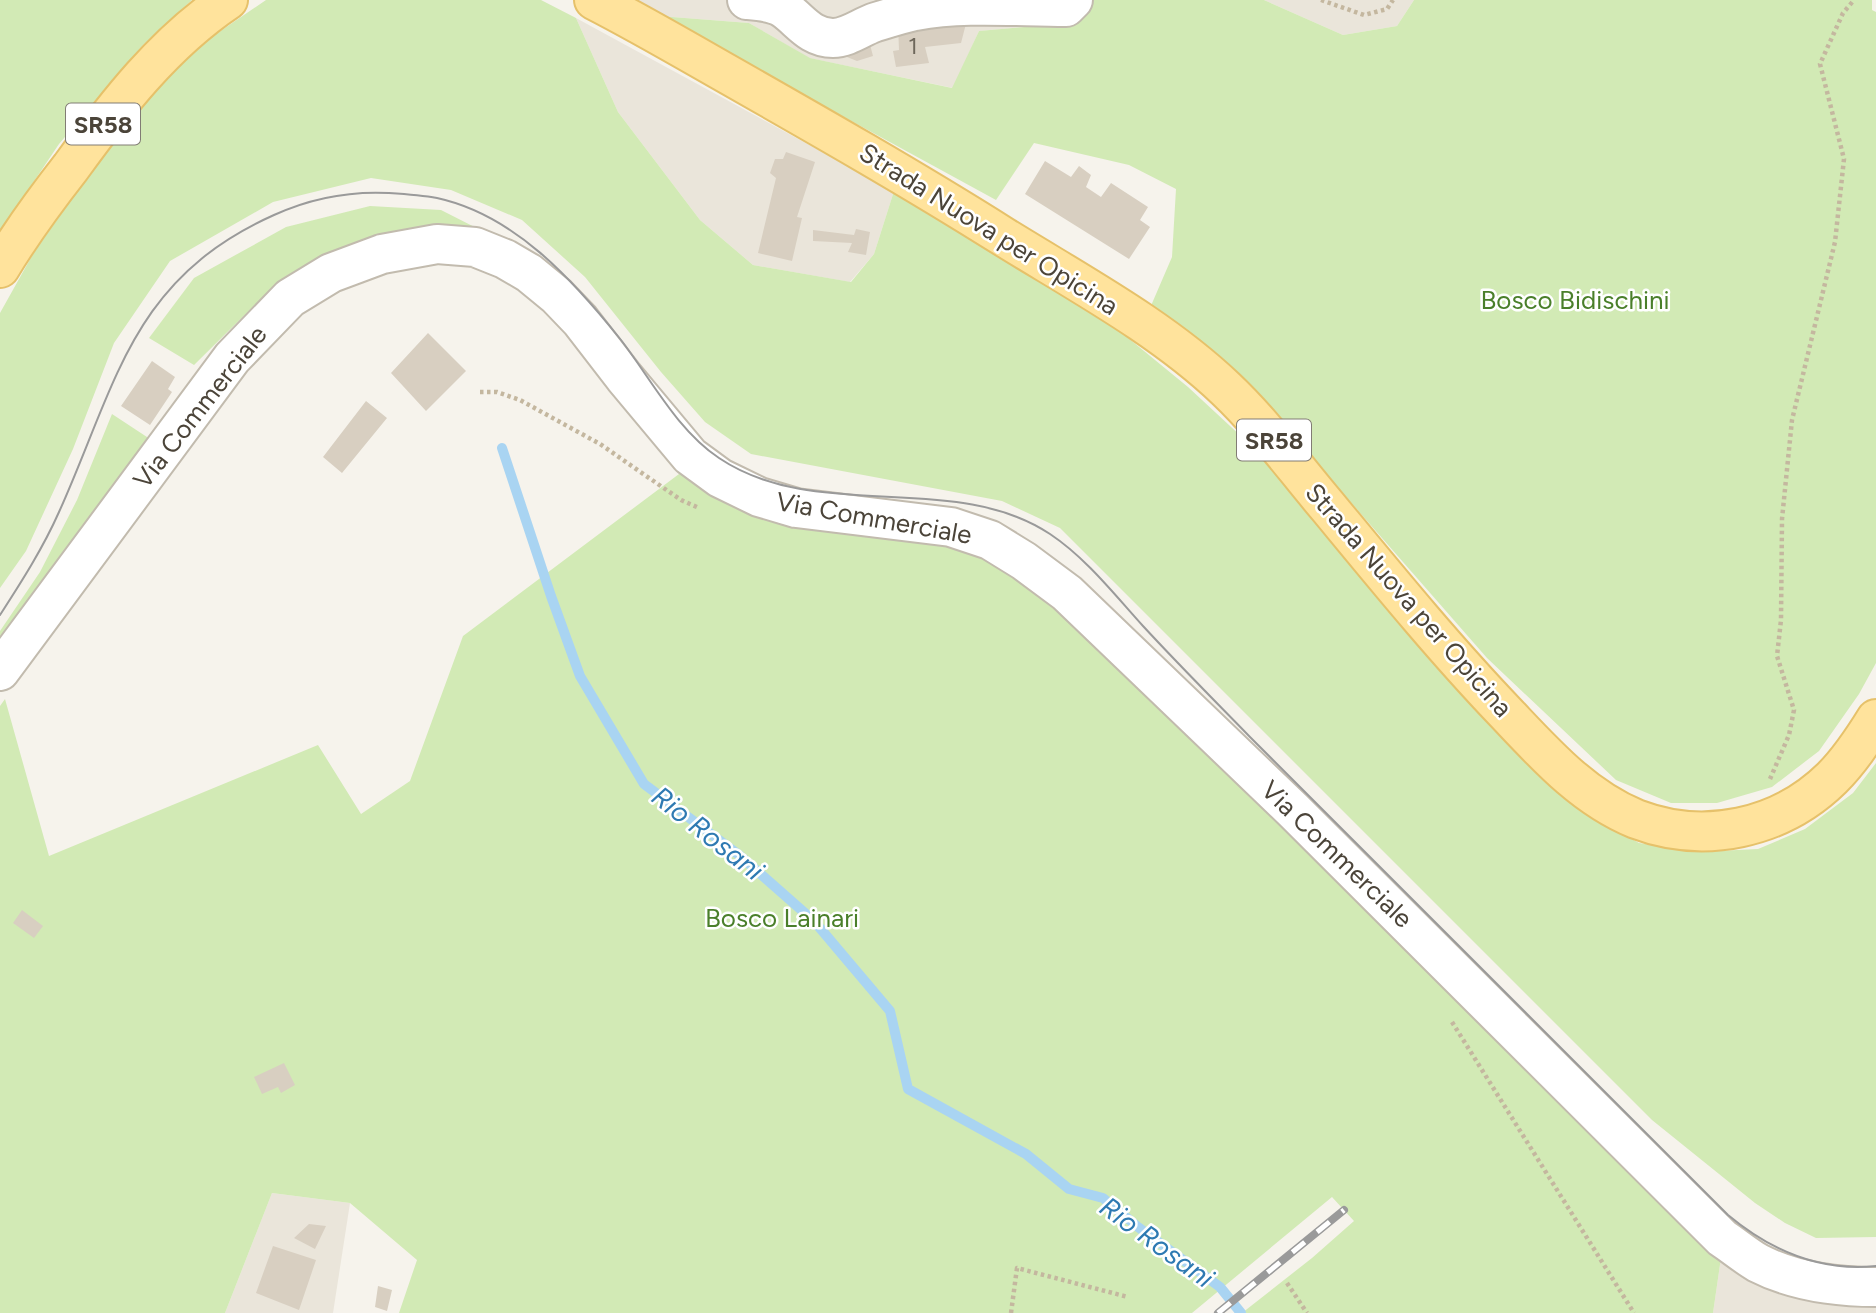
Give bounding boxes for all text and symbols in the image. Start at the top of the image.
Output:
house number: 1 [908,32,918,60]
road number: SR58 [66,104,140,144]
street label: Strada Nuova per Opicina [854,136,1124,322]
park label: Bosco Bidischini [1480,284,1670,316]
street label: Via Commerciale [126,319,274,495]
road number: SR58 [1237,419,1311,460]
street label: Strada Nuova per Opicina [1299,477,1519,723]
street label: Via Commerciale [774,485,974,551]
street label: Via Commerciale [1255,774,1419,934]
water label: Rio Rosani [645,779,771,888]
park label: Bosco Lainari [705,902,859,934]
water label: Rio Rosani [1093,1189,1221,1295]

